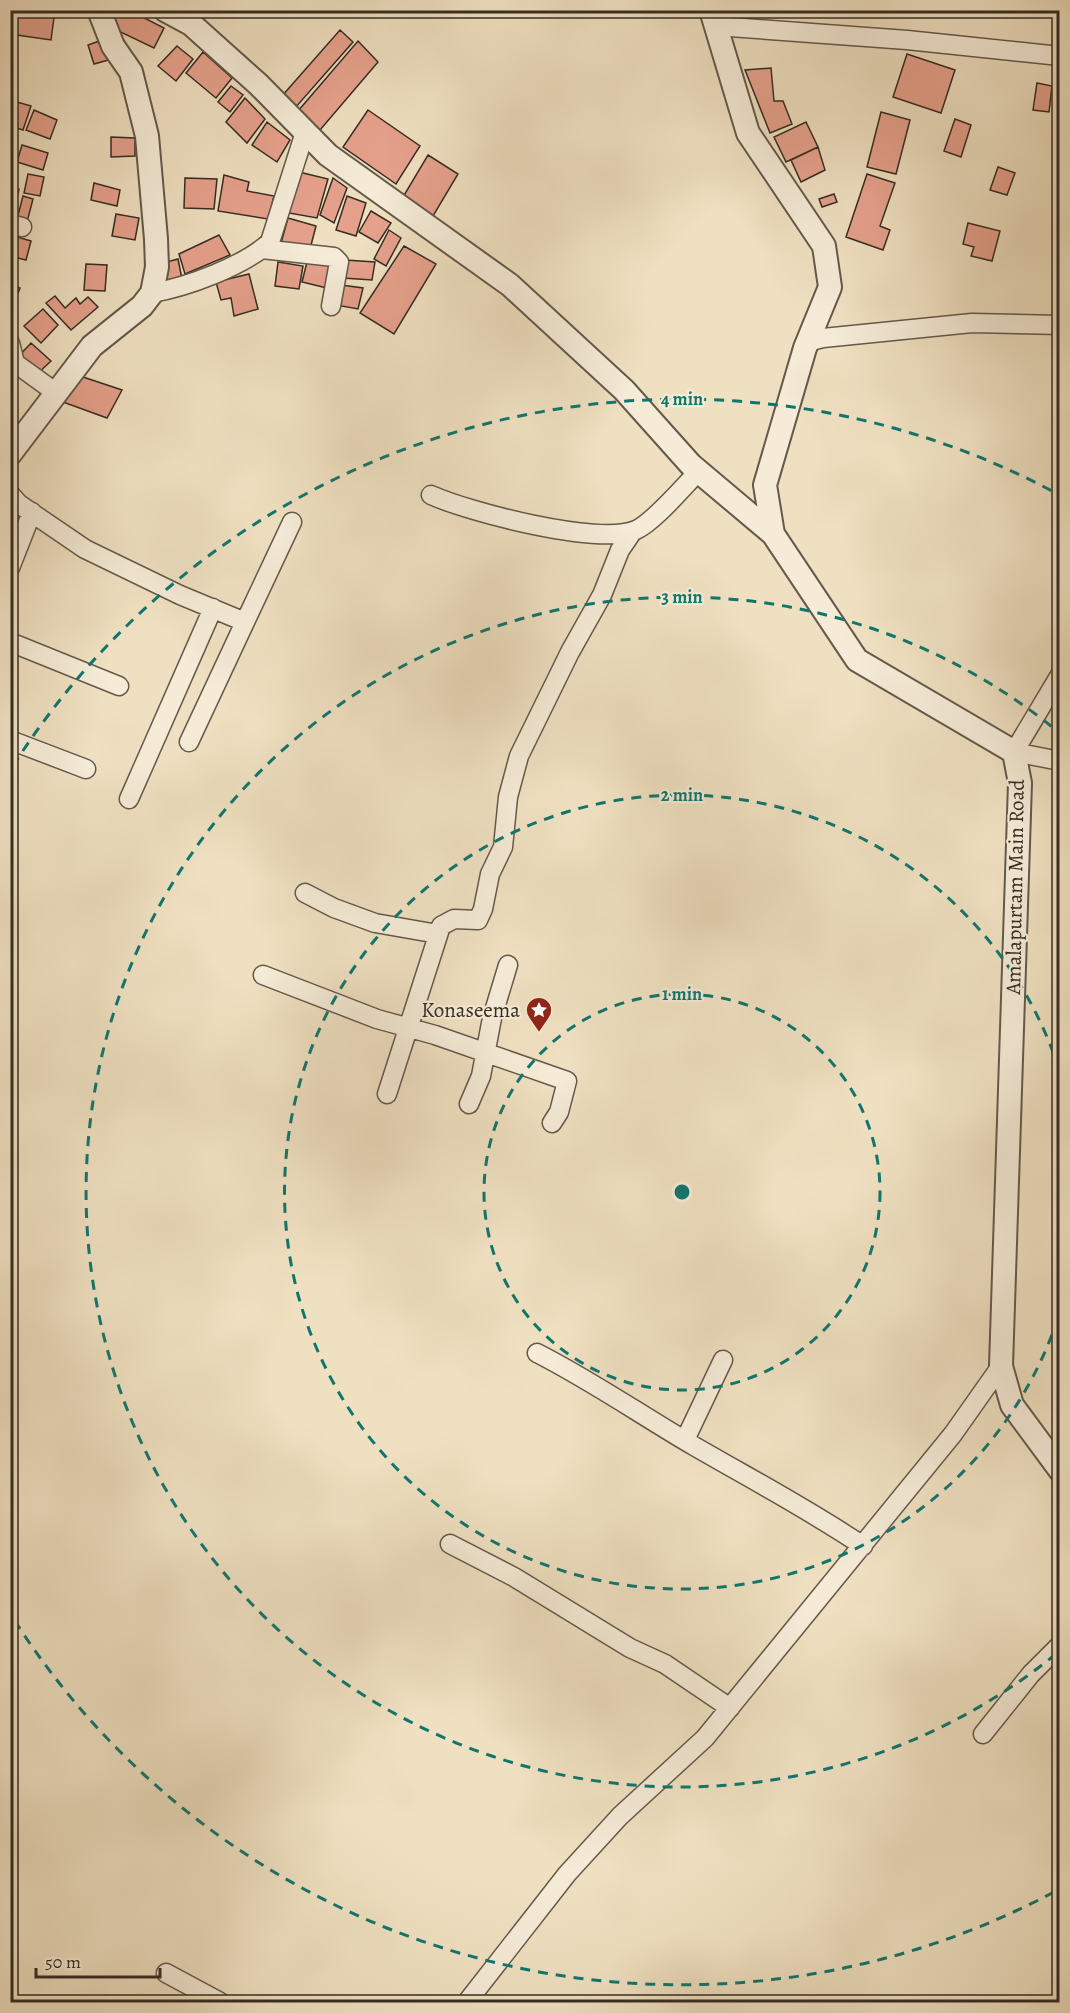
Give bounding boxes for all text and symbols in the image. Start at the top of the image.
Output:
text: 4 min [661,387,703,411]
text: 3 min [661,585,703,609]
street label: Amalapurtam Main Road [999,778,1031,996]
text: 2 min [661,783,703,807]
text: 1 min [662,982,702,1006]
place icon: Konaseema [524,995,554,1033]
place label: Konaseema [421,996,520,1024]
centre of rings [672,1182,692,1202]
scale bar [36,1941,160,1979]
text: 50 m [45,1950,81,1974]

